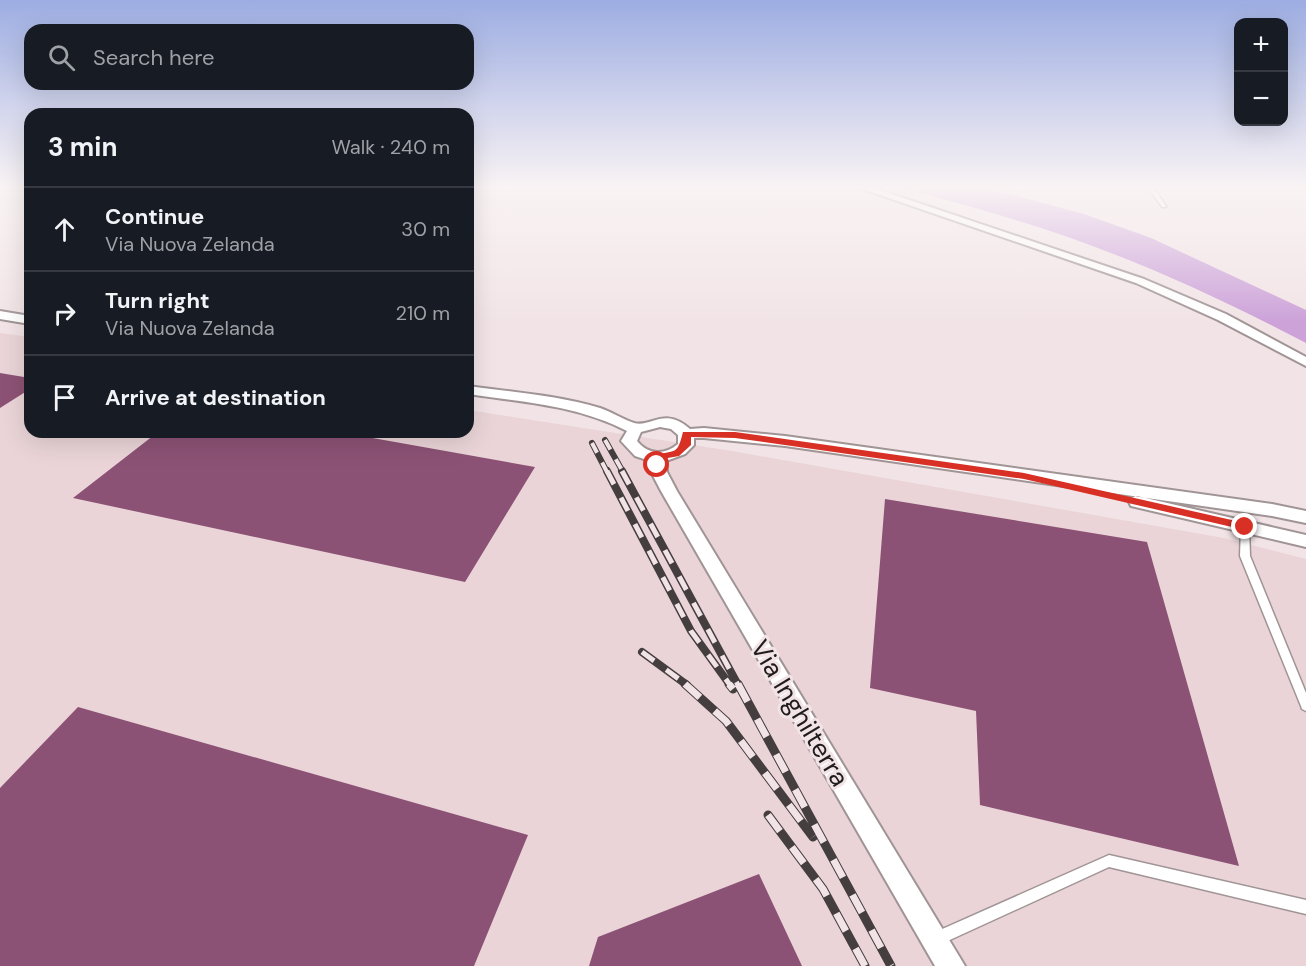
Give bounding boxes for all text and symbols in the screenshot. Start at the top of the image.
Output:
map controls [1234,18,1288,126]
button: + [1234,18,1288,72]
search box [24,24,474,90]
icon: search [45,41,78,74]
text: Search here [93,43,214,72]
button: − [1234,72,1288,126]
text: 3 min [48,130,117,164]
text: Walk · 240 m [331,134,450,160]
text: Continue [105,202,204,231]
icon: ahead [48,213,81,246]
text: 30 m [401,216,450,242]
text: Via Nuova Zelanda [105,231,275,257]
text: Turn right [105,286,210,315]
icon: right [48,297,81,330]
text: 210 m [395,300,450,326]
text: Via Nuova Zelanda [105,315,275,341]
icon: arrive [48,381,81,414]
text: Arrive at destination [105,383,326,412]
route start [643,451,669,477]
route end [1231,513,1257,539]
street label: Via Inghilterra [743,633,857,793]

